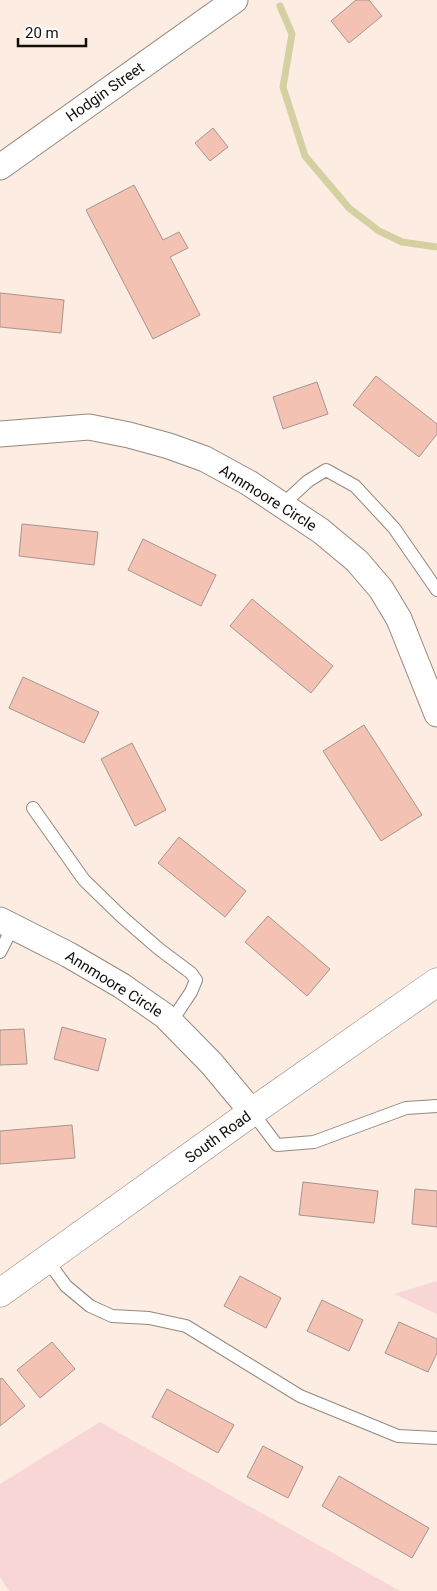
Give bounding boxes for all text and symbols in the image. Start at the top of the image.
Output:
scale bar [18,15,85,47]
text: 20 m [25,24,59,42]
street label: Hodgin Street [62,58,148,126]
street label: Annmoore Circle [216,461,320,535]
street label: Annmoore Circle [62,947,166,1021]
street label: South Road [182,1107,254,1167]

